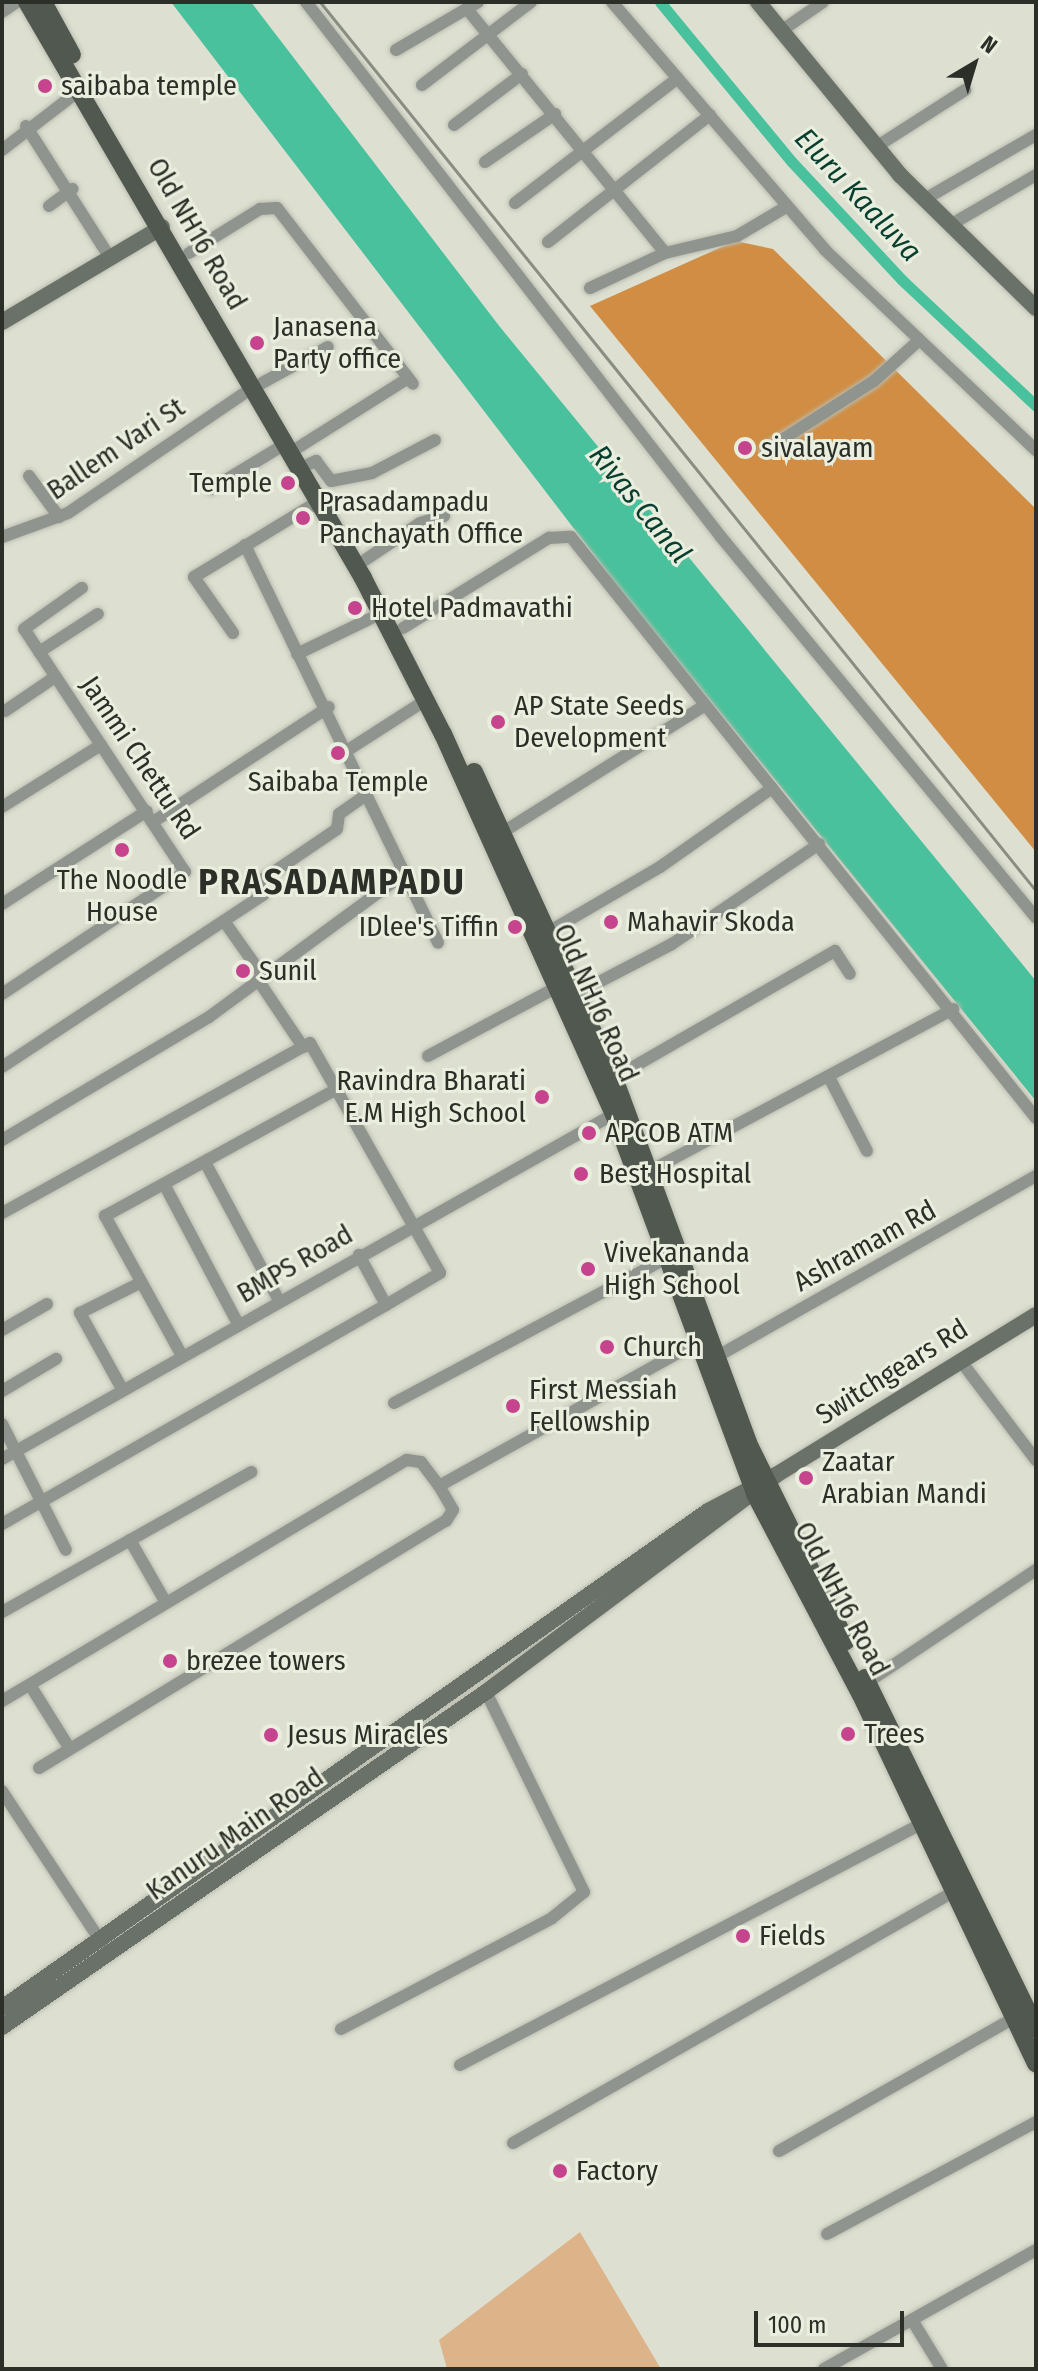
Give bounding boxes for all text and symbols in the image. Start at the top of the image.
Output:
north arrow [934,24,1014,104]
text: N [976,30,1003,59]
place label: saibaba temple [61,69,237,103]
marker: saibaba temple [36,77,54,95]
water label: Eluru Kaaluva [787,121,929,269]
street label: Old NH16 Road [140,152,254,316]
place label: Janasena Party office [273,310,401,376]
marker: Janasena Party office [248,334,266,352]
street label: Ballem Vari St [41,391,191,507]
place label: sivalayam [761,431,873,465]
water label: Rivas Canal [582,438,698,570]
marker: sivalayam [736,439,754,457]
place label: Temple [189,466,272,500]
marker: Temple [279,474,297,492]
place label: Prasadampadu Panchayath Office [319,485,523,551]
marker: Prasadampadu Panchayath Office [294,509,312,527]
place label: Hotel Padmavathi [371,591,573,625]
marker: Hotel Padmavathi [346,599,364,617]
street label: Jammi Chettu Rd [73,670,207,846]
place label: AP State Seeds Development [514,689,684,755]
marker: AP State Seeds Development [489,713,507,731]
marker: Saibaba Temple [329,744,347,762]
place label: Saibaba Temple [248,765,428,799]
marker: The Noodle House [113,841,131,859]
district label: PRASADAMPADU [198,861,466,905]
place label: The Noodle House [57,863,187,929]
place label: Mahavir Skoda [627,905,795,939]
place label: IDlee's Tiffin [359,910,499,944]
marker: Mahavir Skoda [602,913,620,931]
marker: IDlee's Tiffin [506,918,524,936]
street label: Old NH16 Road [546,919,646,1087]
place label: Sunil [259,954,317,988]
marker: Sunil [234,962,252,980]
place label: Ravindra Bharati E.M High School [337,1064,526,1130]
marker: Ravindra Bharati E.M High School [533,1088,551,1106]
place label: APCOB ATM [605,1116,733,1150]
marker: APCOB ATM [580,1124,598,1142]
place label: Best Hospital [599,1157,751,1191]
marker: Best Hospital [570,1163,592,1185]
street label: Ashramam Rd [788,1193,942,1299]
street label: BMPS Road [231,1217,359,1311]
place label: Vivekananda High School [604,1236,750,1302]
marker: Vivekananda High School [579,1260,597,1278]
street label: Switchgears Rd [810,1312,974,1432]
place label: Church [623,1330,702,1364]
marker: Church [598,1338,616,1356]
place label: First Messiah Fellowship [529,1373,677,1439]
marker: First Messiah Fellowship [504,1397,522,1415]
place label: Zaatar Arabian Mandi [822,1445,987,1511]
marker: Zaatar Arabian Mandi [797,1469,815,1487]
street label: Old NH16 Road [787,1516,897,1682]
place label: brezee towers [186,1644,346,1678]
marker: brezee towers [161,1652,179,1670]
place label: Trees [864,1717,925,1751]
place label: Jesus Miracles [287,1718,448,1752]
marker: Trees [839,1725,857,1743]
marker: Jesus Miracles [262,1726,280,1744]
street label: Kanuru Main Road [140,1760,330,1908]
place label: Fields [759,1919,825,1953]
marker: Fields [734,1927,752,1945]
place label: Factory [576,2154,658,2188]
marker: Factory [551,2162,569,2180]
scale bar [758,2295,908,2345]
text: 100 m [768,2311,826,2339]

